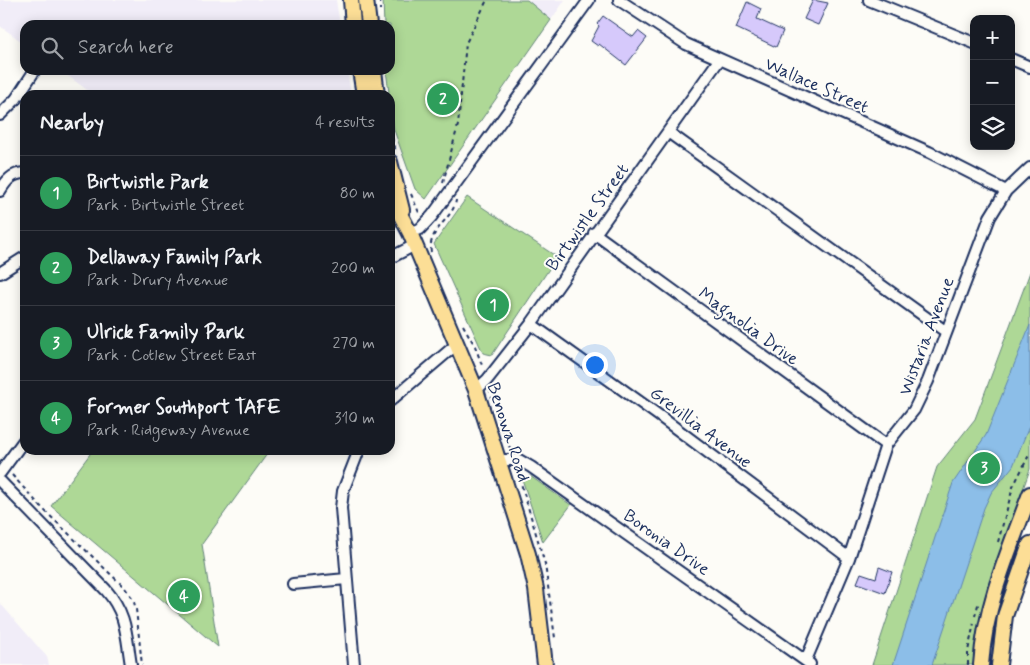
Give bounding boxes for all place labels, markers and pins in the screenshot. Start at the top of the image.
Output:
pin: 2 [427,80,459,118]
pin: 1 [477,286,509,324]
pin: 3 [968,449,1000,487]
pin: 4 [168,577,200,615]

